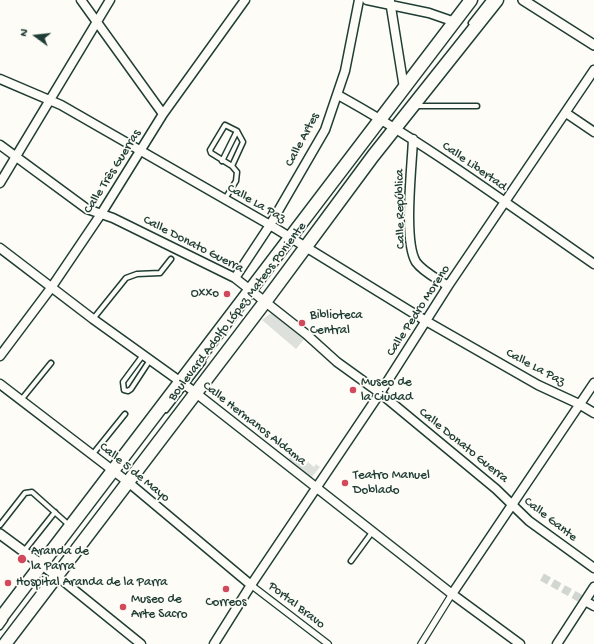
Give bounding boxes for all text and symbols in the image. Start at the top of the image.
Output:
north arrow [16,16,56,56]
text: N [18,28,31,38]
street label: Calle Artes [282,110,324,170]
street label: Calle Três Guerras [81,127,145,217]
street label: Calle Libertad [439,139,509,195]
street label: Calle República [393,169,409,249]
street label: Calle La Paz [224,181,288,227]
street label: Calle Donato Guerra [140,213,246,277]
street label: Boulevard Adolfo López Mateos Poniente [166,219,310,405]
street label: Calle Pedro Moreno [384,262,454,360]
place label: Oxxo [191,286,219,302]
marker: Oxxo [222,289,232,299]
place label: Biblioteca Central [310,308,362,339]
marker: Biblioteca Central [297,318,307,328]
street label: Calle La Paz [503,346,567,390]
place label: Museo de la Ciudad [361,375,413,406]
street label: Calle Hermanos Aldama [199,379,309,469]
marker: Museo de la Ciudad [348,385,358,395]
street label: Calle Donato Guerra [415,405,511,487]
street label: Calle 5 de Mayo [95,440,173,506]
place label: Teatro Manuel Doblado [353,468,430,499]
marker: Teatro Manuel Doblado [340,478,350,488]
street label: Calle Gante [520,494,580,546]
place label: Aranda de la Parra [31,544,89,575]
marker: Aranda de la Parra [16,553,28,565]
place label: Hospital Aranda de la Parra [16,575,168,591]
marker: Hospital Aranda de la Parra [3,578,13,588]
street label: Portal Bravo [264,579,328,633]
marker: Correos [221,584,231,594]
place label: Museo de Arte Sacro [131,592,187,623]
place label: Correos [205,595,247,611]
marker: Museo de Arte Sacro [118,602,128,612]

